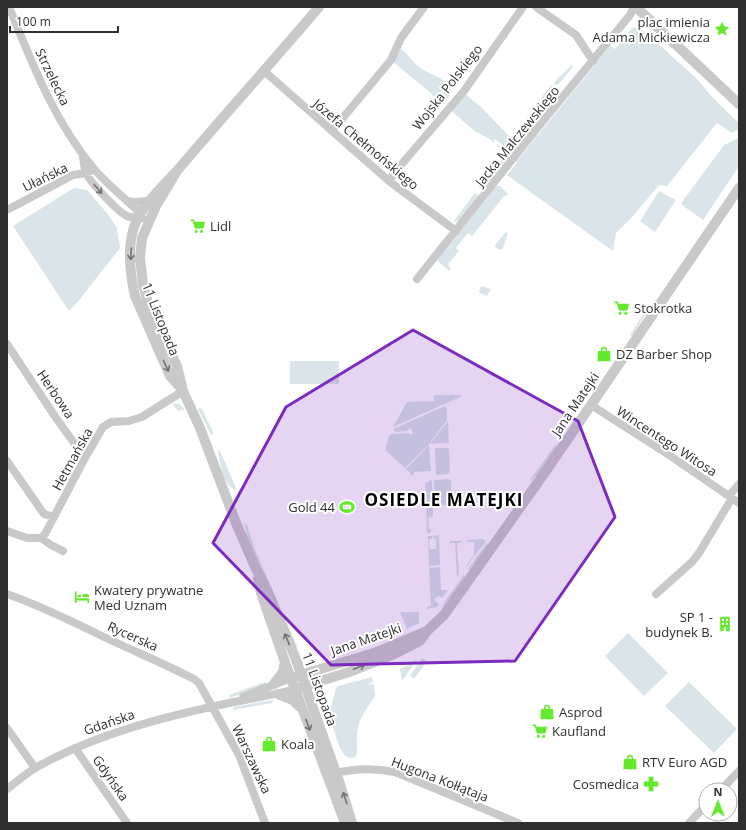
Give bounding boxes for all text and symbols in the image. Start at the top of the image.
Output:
scale bar [10,8,118,34]
text: 100 m [16,13,51,30]
place label: plac imienia Adama Mickiewicza [592,13,710,46]
place icon: plac imienia Adama Mickiewicza [713,20,731,38]
street label: Wojska Polskiego [408,40,486,134]
street label: Strzelecka [31,45,75,109]
street label: Jacka Malczewskiego [469,82,563,192]
street label: Józefa Chełmońskiego [308,93,423,194]
street label: Ułańska [19,158,71,196]
one-way arrow [94,183,103,194]
supermarket icon: Lidl [189,217,207,235]
place label: Lidl [210,217,231,235]
one-way arrow [127,247,134,260]
street label: 11 Listopada [138,280,184,358]
supermarket icon: Stokrotka [613,299,631,317]
place label: Stokrotka [634,299,692,317]
shop icon: DZ Barber Shop [595,345,613,363]
place label: DZ Barber Shop [616,345,712,363]
one-way arrow [163,360,170,372]
street label: Herbowa [33,366,79,422]
street label: Jana Matejki [546,368,603,441]
street label: Wincentego Witosa [613,402,721,480]
street label: Hetmańska [47,424,97,494]
district label: OSIEDLE MATEJKI [365,488,523,511]
place label: Gold 44 [288,498,336,516]
sports icon: Gold 44 [338,498,356,516]
place label: Kwatery prywatne Med Uznam [94,581,203,614]
hotel icon: Kwatery prywatne Med Uznam [73,588,91,606]
place label: SP 1 - budynek B. [645,608,713,641]
building icon: SP 1 - budynek B. [716,615,734,633]
street label: Rycerska [105,617,161,655]
street label: Jana Matejki [326,619,404,660]
one-way arrow [283,633,291,645]
street label: 11 Listopada [298,650,342,728]
one-way arrow [353,663,365,671]
shop icon: Asprod [538,703,556,721]
place label: Asprod [559,703,602,721]
street label: Gdańska [81,705,137,739]
one-way arrow [305,719,312,731]
street label: Warszawska [228,721,276,797]
supermarket icon: Kaufland [531,722,549,740]
place label: Kaufland [552,722,606,740]
shop icon: Koala [260,735,278,753]
place label: Koala [281,735,315,753]
street label: Gdyńska [89,751,133,805]
street label: Hugona Kołłątaja [389,752,491,806]
shop icon: RTV Euro AGD [621,753,639,771]
place label: RTV Euro AGD [642,753,727,771]
place label: Cosmedica [573,775,639,793]
pharmacy icon: Cosmedica [642,775,660,793]
north arrow [698,782,738,822]
text: N [714,784,722,799]
one-way arrow [341,791,348,804]

